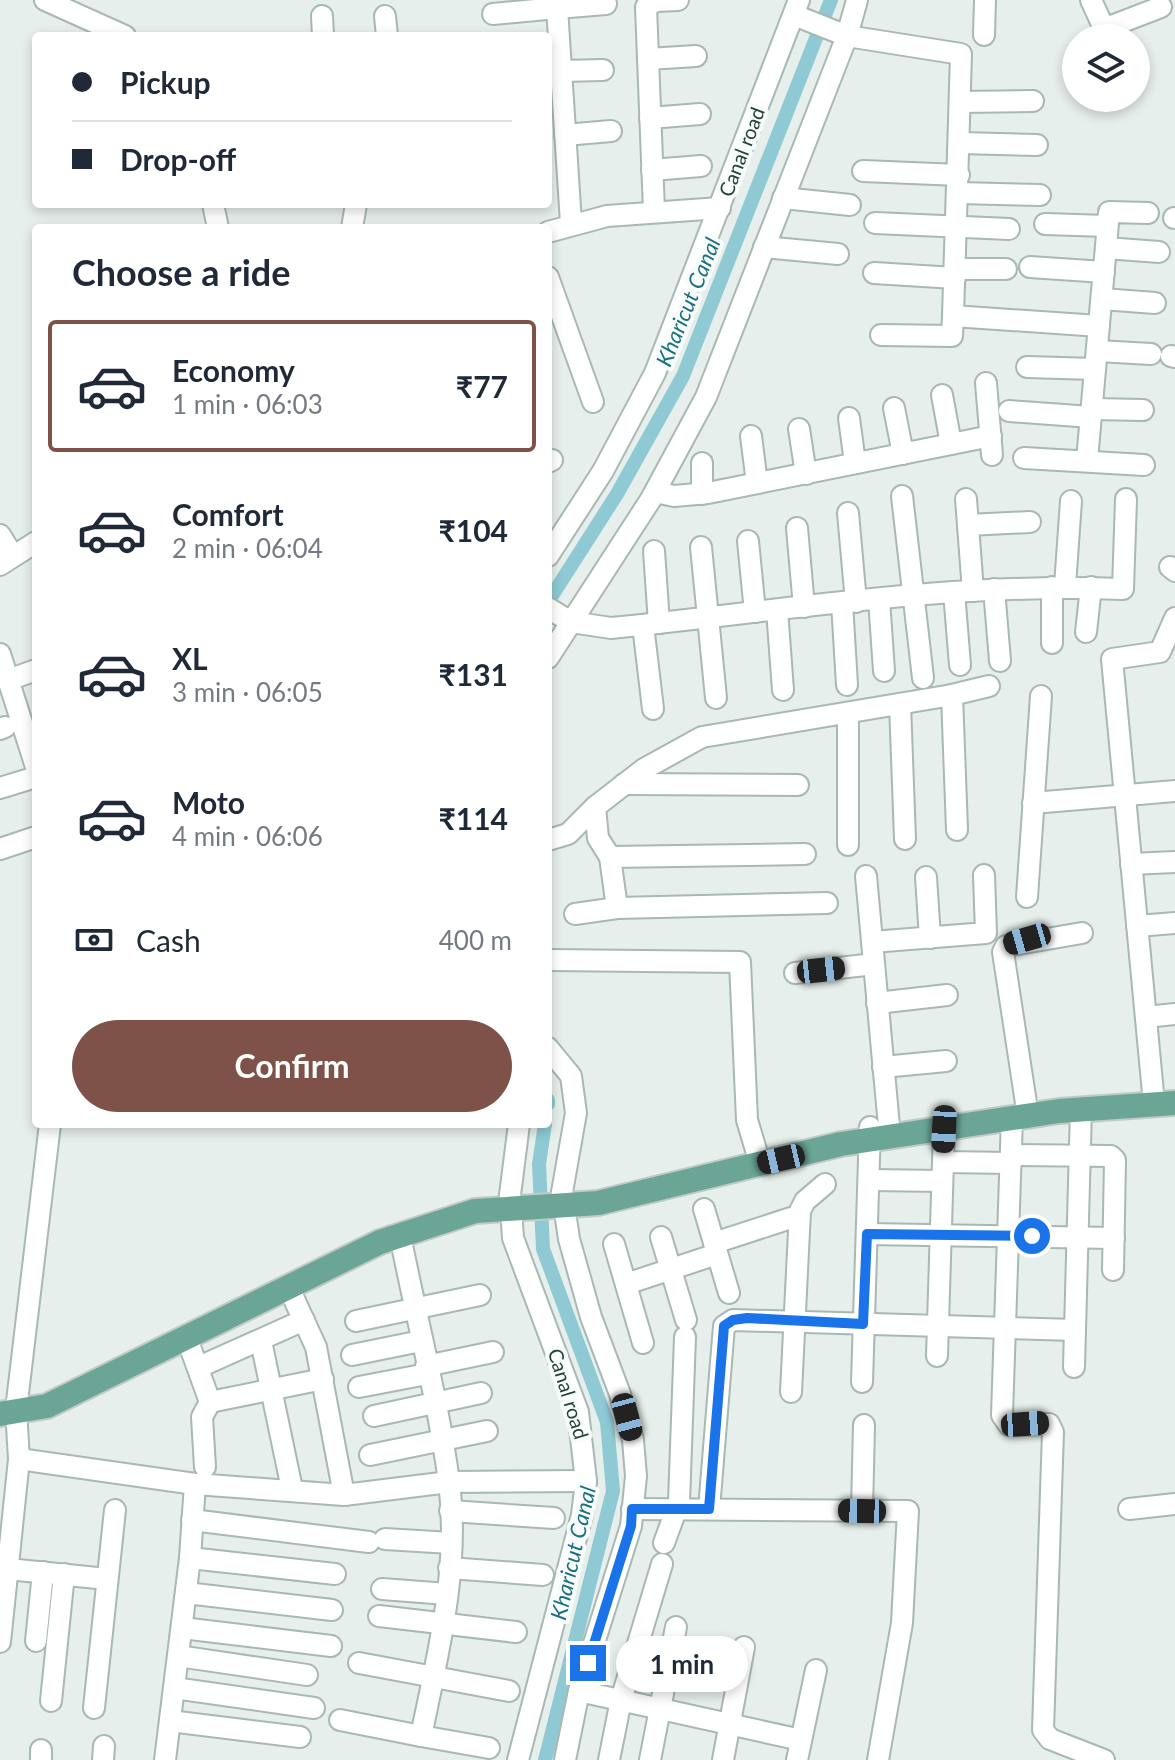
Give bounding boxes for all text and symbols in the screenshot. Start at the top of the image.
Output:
map controls [1062,24,1150,112]
button: layers [1062,24,1150,112]
text: Pickup [120,64,211,100]
street label: Canal road [713,104,769,200]
text: Drop-off [120,141,236,177]
water label: Kharicut Canal [649,234,726,370]
text: Choose a ride [72,250,291,294]
icon: car [76,350,148,422]
text: Economy [172,352,295,388]
text: ₹77 [456,368,508,404]
text: 1 min · 06:03 [172,388,323,420]
icon: car [76,494,148,566]
text: Comfort [172,496,284,532]
text: ₹104 [438,512,508,548]
text: 2 min · 06:04 [172,532,323,564]
icon: car [76,638,148,710]
text: XL [172,640,208,676]
text: ₹131 [438,656,508,692]
text: 3 min · 06:05 [172,676,323,708]
icon: car [76,782,148,854]
text: Moto [172,784,245,820]
text: ₹114 [438,800,508,836]
text: 4 min · 06:06 [172,820,323,852]
icon: cash [72,918,116,962]
car [1001,921,1053,957]
text: Cash [136,922,201,958]
text: 400 m [439,924,512,956]
car [796,956,846,984]
button: Confirm [72,1020,512,1112]
car [931,1104,957,1154]
car [755,1142,807,1176]
route start [1014,1218,1050,1254]
street label: Canal road [544,1345,594,1442]
car [609,1391,645,1443]
car [1000,1410,1050,1438]
water label: Kharicut Canal [544,1483,601,1622]
car [838,1499,886,1523]
callout: 1 min [616,1635,748,1691]
route end [570,1645,606,1681]
text: 1 min [650,1648,714,1680]

